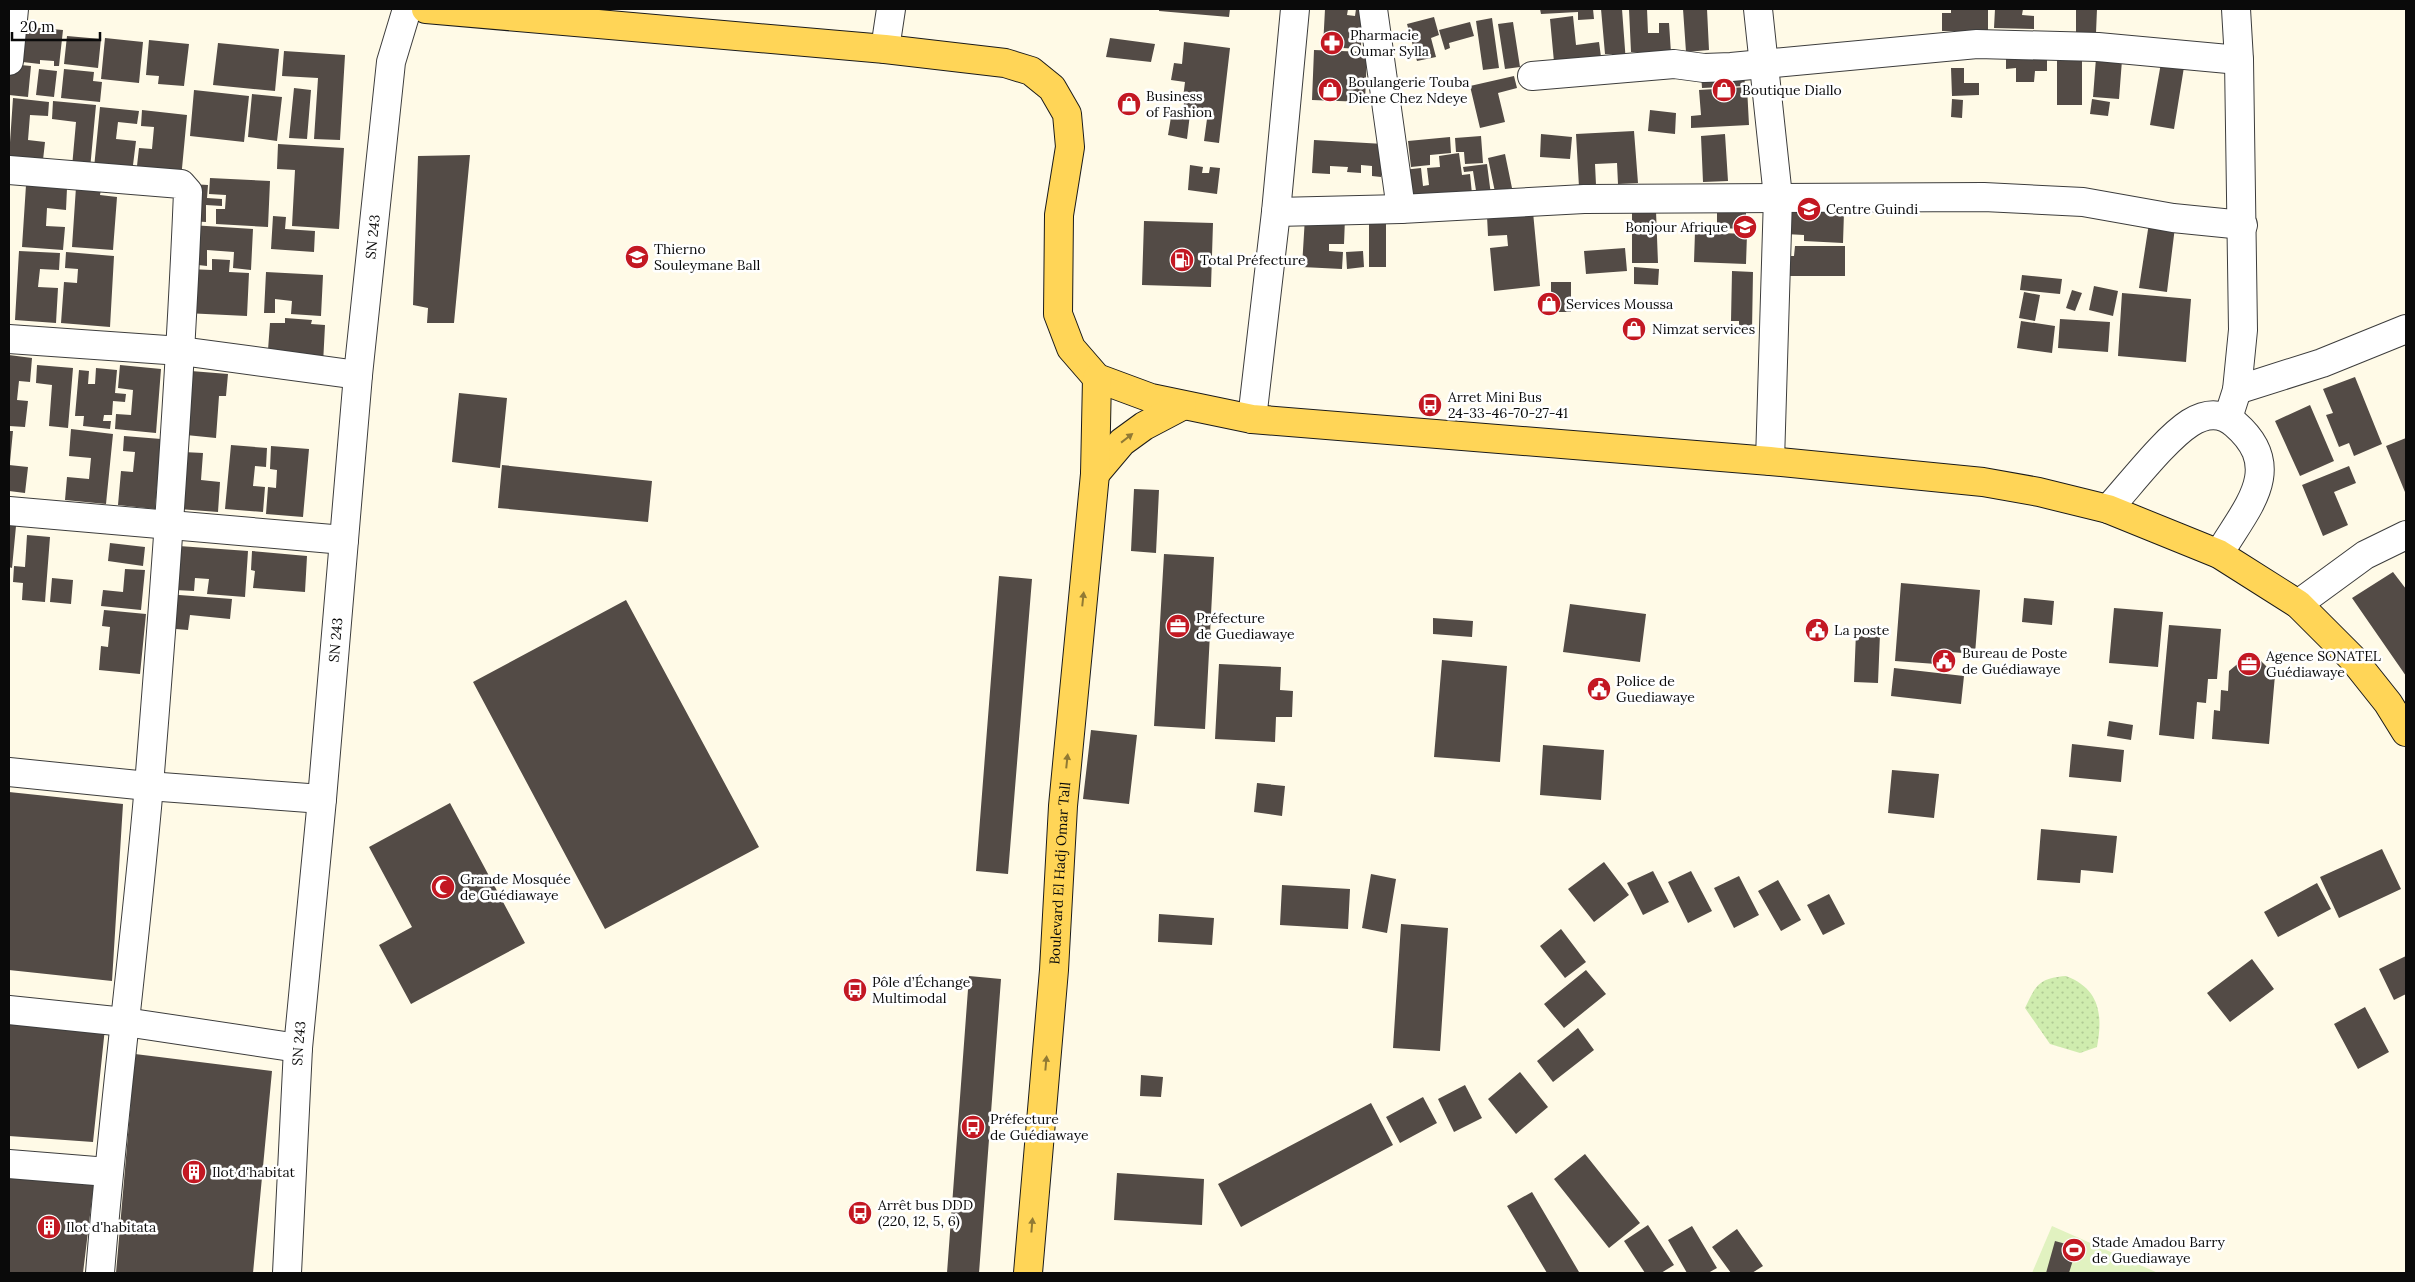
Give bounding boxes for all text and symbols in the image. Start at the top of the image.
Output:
scale bar [12,10,100,42]
text: 20 m [20,17,55,36]
place label: Pharmacie Oumar Sylla [1350,26,1429,60]
pharmacy icon: Pharmacie Oumar Sylla [1319,30,1345,56]
place label: Boulangerie Touba Diene Chez Ndeye [1348,73,1470,107]
shop icon: Boulangerie Touba Diene Chez Ndeye [1317,77,1343,103]
shop icon: Boutique Diallo [1711,77,1737,103]
place label: Boutique Diallo [1742,81,1842,99]
place label: Business of Fashion [1146,87,1213,121]
shop icon: Business of Fashion [1116,91,1142,117]
school or university icon: Centre Guindi [1796,196,1822,222]
place label: Centre Guindi [1826,200,1918,218]
street label: SN 243 [361,213,384,260]
school or university icon: Bonjour Afrique [1732,214,1758,240]
place label: Bonjour Afrique [1625,218,1728,236]
place label: Thierno Souleymane Ball [654,240,760,274]
school or university icon: Thierno Souleymane Ball [624,244,650,270]
fuel station icon: Total Préfecture [1169,247,1195,273]
place label: Total Préfecture [1200,251,1306,269]
shop icon: Services Moussa [1536,291,1562,317]
place label: Services Moussa [1566,295,1673,313]
shop icon: Nimzat services [1621,316,1647,342]
place label: Nimzat services [1652,320,1755,338]
place label: Arret Mini Bus 24-33-46-70-27-41 [1447,388,1568,422]
bus stop icon: Arret Mini Bus 24-33-46-70-27-41 [1417,392,1443,418]
one-way arrow [1120,433,1133,444]
one-way arrow [1079,591,1087,607]
place label: Préfecture de Guediawaye [1196,609,1295,643]
office icon: Préfecture de Guediawaye [1165,613,1191,639]
street label: SN 243 [325,617,346,663]
public building icon: La poste [1804,617,1830,643]
place label: La poste [1834,621,1890,639]
place label: Bureau de Poste de Guédiawaye [1962,644,2068,678]
place label: Agence SONATEL Guédiawaye [2265,647,2381,681]
public building icon: Bureau de Poste de Guédiawaye [1931,648,1957,674]
office icon: Agence SONATEL Guédiawaye [2236,651,2262,677]
place label: Police de Guediawaye [1616,672,1695,706]
public building icon: Police de Guediawaye [1586,676,1612,702]
one-way arrow [1063,753,1071,769]
street label: Boulevard El Hadj Omar Tall [1045,781,1074,965]
place label: Grande Mosquée de Guédiawaye [460,870,571,904]
mosque icon: Grande Mosquée de Guédiawaye [430,874,456,900]
place label: Pôle d’Échange Multimodal [872,973,971,1007]
bus stop icon: Pôle d’Échange Multimodal [842,977,868,1003]
street label: SN 243 [288,1020,310,1066]
one-way arrow [1043,1054,1051,1070]
place label: Préfecture de Guédiawaye [990,1110,1089,1144]
bus stop icon: Préfecture de Guédiawaye [960,1114,986,1140]
building icon: Ilot d'habitat [181,1159,207,1185]
place label: Ilot d'habitat [212,1163,296,1181]
place label: Arrêt bus DDD (220, 12, 5, 6) [877,1196,973,1230]
bus stop icon: Arrêt bus DDD (220, 12, 5, 6) [847,1200,873,1226]
building icon: Ilot d'habitata [36,1214,62,1240]
one-way arrow [1029,1216,1037,1232]
place label: Ilot d'habitata [66,1218,156,1236]
place label: Stade Amadou Barry de Guediawaye [2092,1233,2226,1267]
sports icon: Stade Amadou Barry de Guediawaye [2061,1237,2087,1263]

